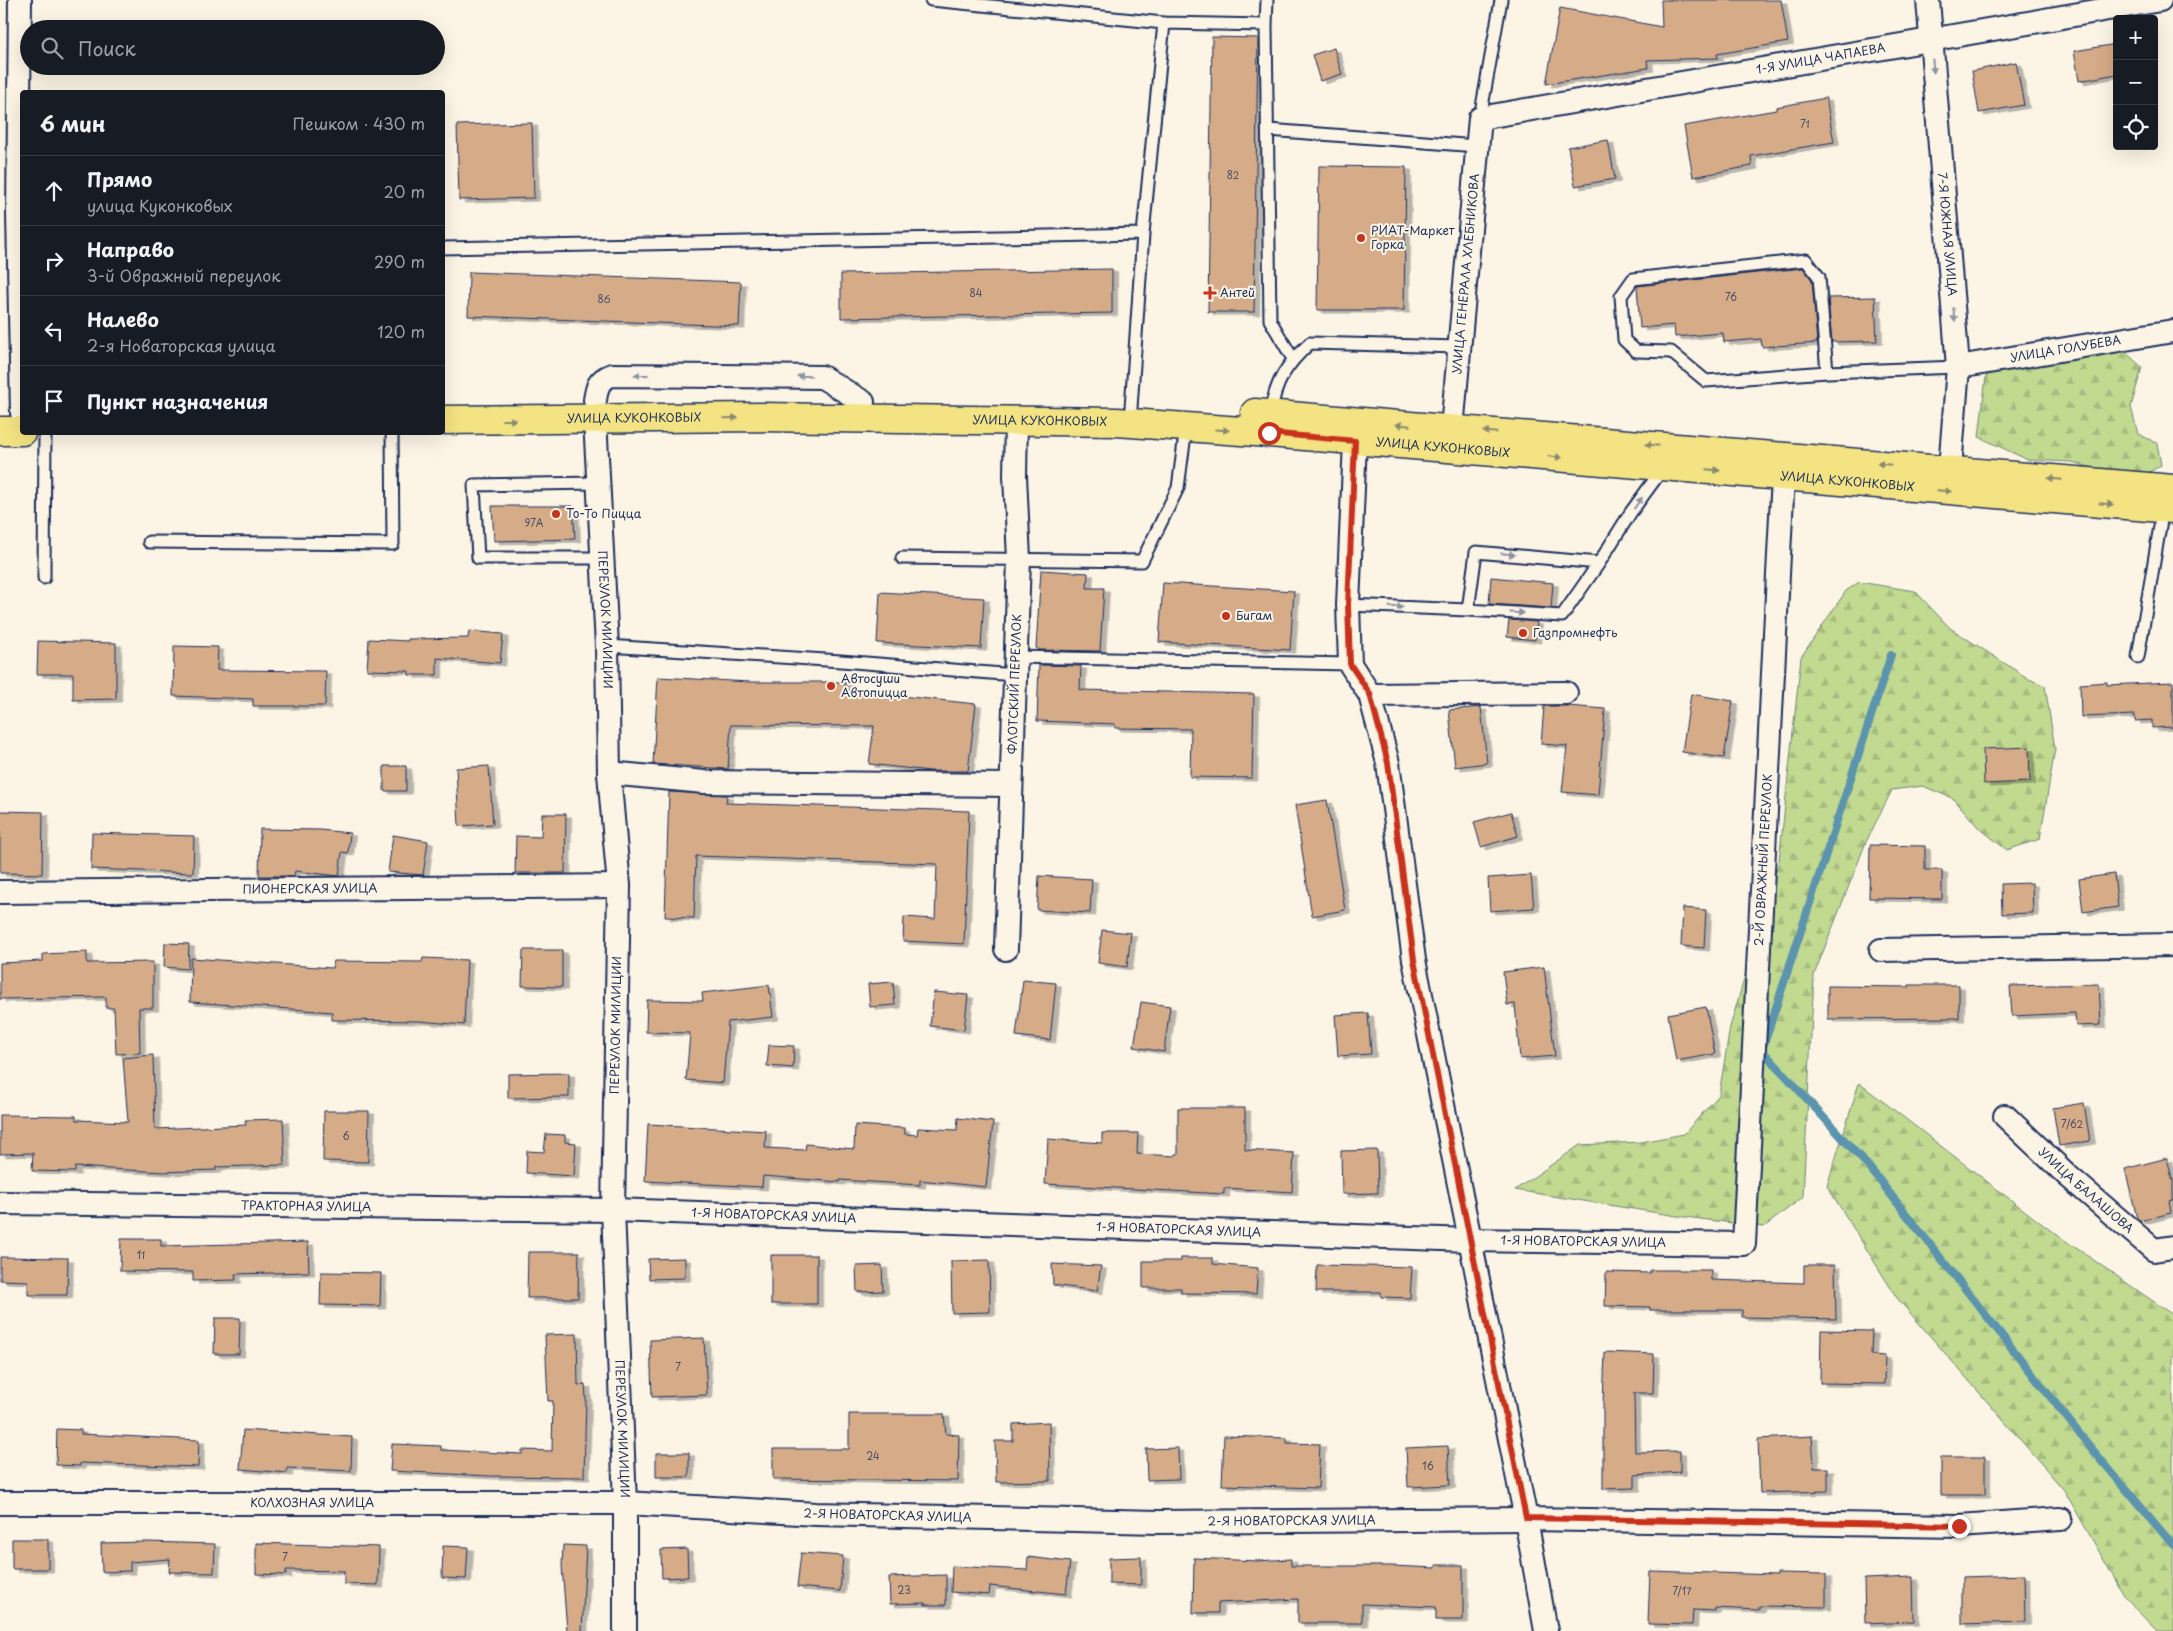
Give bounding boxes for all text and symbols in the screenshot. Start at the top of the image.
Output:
map controls [2113,15,2158,150]
button: + [2113,15,2158,60]
search box [20,20,445,75]
icon: search [38,34,66,62]
text: Поиск [78,34,136,62]
street label: 1-Я УЛИЦА ЧАПАЕВА [1755,38,1887,78]
one-way arrow [1929,58,1937,74]
button: − [2113,60,2158,105]
button: locate [2113,105,2158,150]
text: 6 мин [40,107,106,139]
text: Пешком · 430 m [293,111,425,135]
house number: 71 [1800,116,1810,131]
text: Прямо [87,165,152,193]
house number: 82 [1227,167,1239,182]
street label: УЛИЦА ГЕНЕРАЛА ХЛЕБНИКОВА [1447,172,1483,374]
street label: 7-Я ЮЖНАЯ УЛИЦА [1934,172,1962,297]
icon: ahead [40,177,68,205]
text: 20 m [384,179,425,203]
text: улица Куконковых [87,193,232,217]
place label: РИАТ-Маркет Горка [1371,221,1455,253]
marker: РИАТ-Маркет Горка [1355,232,1367,244]
text: Направо [87,235,174,263]
icon: right [40,247,68,275]
text: 290 m [374,249,425,273]
text: 3-й Овражный переулок [87,263,281,287]
place label: Антей [1220,283,1255,301]
house number: 84 [970,285,983,300]
marker: Антей [1204,287,1216,299]
house number: 76 [1725,289,1737,304]
house number: 86 [598,291,611,306]
text: Налево [87,305,159,333]
one-way arrow [1950,308,1958,324]
icon: left [40,317,68,345]
text: 120 m [378,319,425,343]
street label: УЛИЦА ГОЛУБЕВА [2009,330,2122,366]
text: 2-я Новаторская улица [87,333,276,357]
one-way arrow [633,371,649,379]
one-way arrow [795,372,811,380]
icon: arrive [40,387,68,415]
text: Пункт назначения [87,387,268,415]
street label: УЛИЦА КУКОНКОВЫХ [567,408,701,427]
street label: УЛИЦА КУКОНКОВЫХ [972,410,1107,430]
one-way arrow [723,414,739,422]
one-way arrow [501,416,517,424]
one-way arrow [1395,421,1411,429]
route start [1258,422,1281,445]
one-way arrow [1214,426,1230,434]
one-way arrow [1482,428,1498,436]
street label: УЛИЦА КУКОНКОВЫХ [1375,432,1511,461]
one-way arrow [1644,441,1660,449]
one-way arrow [1547,453,1563,461]
one-way arrow [1876,460,1892,468]
street label: УЛИЦА КУКОНКОВЫХ [1780,466,1916,495]
one-way arrow [1705,467,1721,475]
one-way arrow [2046,474,2062,482]
one-way arrow [1936,487,1952,495]
one-way arrow [1633,496,1643,510]
one-way arrow [2098,500,2114,508]
place label: То-То Пицца [566,504,642,522]
marker: То-То Пицца [550,508,562,520]
house number: 97А [524,515,544,530]
street label: ПЕРЕУЛОК МИЛИЦИИ [594,550,618,689]
one-way arrow [1501,551,1517,559]
one-way arrow [1389,604,1405,612]
place label: Бигам [1236,606,1273,624]
one-way arrow [1509,609,1525,617]
marker: Бигам [1220,610,1232,622]
street label: ФЛОТСКИЙ ПЕРЕУЛОК [1002,614,1025,754]
place label: Газпромнефть [1533,623,1618,641]
marker: Газпромнефть [1517,627,1529,639]
place label: Автосуши Автопицца [841,669,908,701]
marker: Автосуши Автопицца [825,680,837,692]
street label: 2-Й ОВРАЖНЫЙ ПЕРЕУЛОК [1749,773,1776,946]
street label: ПИОНЕРСКАЯ УЛИЦА [243,878,377,898]
street label: ПЕРЕУЛОК МИЛИЦИИ [605,956,625,1094]
house number: 7/62 [2061,1116,2083,1131]
house number: 6 [342,1128,350,1143]
street label: УЛИЦА БАЛАШОВА [2035,1143,2138,1237]
street label: ТРАКТОРНАЯ УЛИЦА [241,1196,371,1215]
street label: 1-Я НОВАТОРСКАЯ УЛИЦА [691,1203,857,1227]
street label: 1-Я НОВАТОРСКАЯ УЛИЦА [1096,1217,1262,1241]
street label: 1-Я НОВАТОРСКАЯ УЛИЦА [1501,1230,1666,1251]
house number: 11 [137,1247,145,1262]
street label: ПЕРЕУЛОК МИЛИЦИИ [611,1359,635,1498]
house number: 7 [675,1359,681,1374]
house number: 24 [866,1448,880,1463]
house number: 16 [1422,1458,1434,1473]
street label: КОЛХОЗНАЯ УЛИЦА [250,1493,374,1511]
street label: 2-Я НОВАТОРСКАЯ УЛИЦА [803,1503,972,1526]
street label: 2-Я НОВАТОРСКАЯ УЛИЦА [1207,1510,1376,1530]
route end [1948,1515,1971,1538]
house number: 7 [282,1549,288,1564]
house number: 23 [897,1582,911,1597]
house number: 7/17 [1672,1583,1692,1598]

